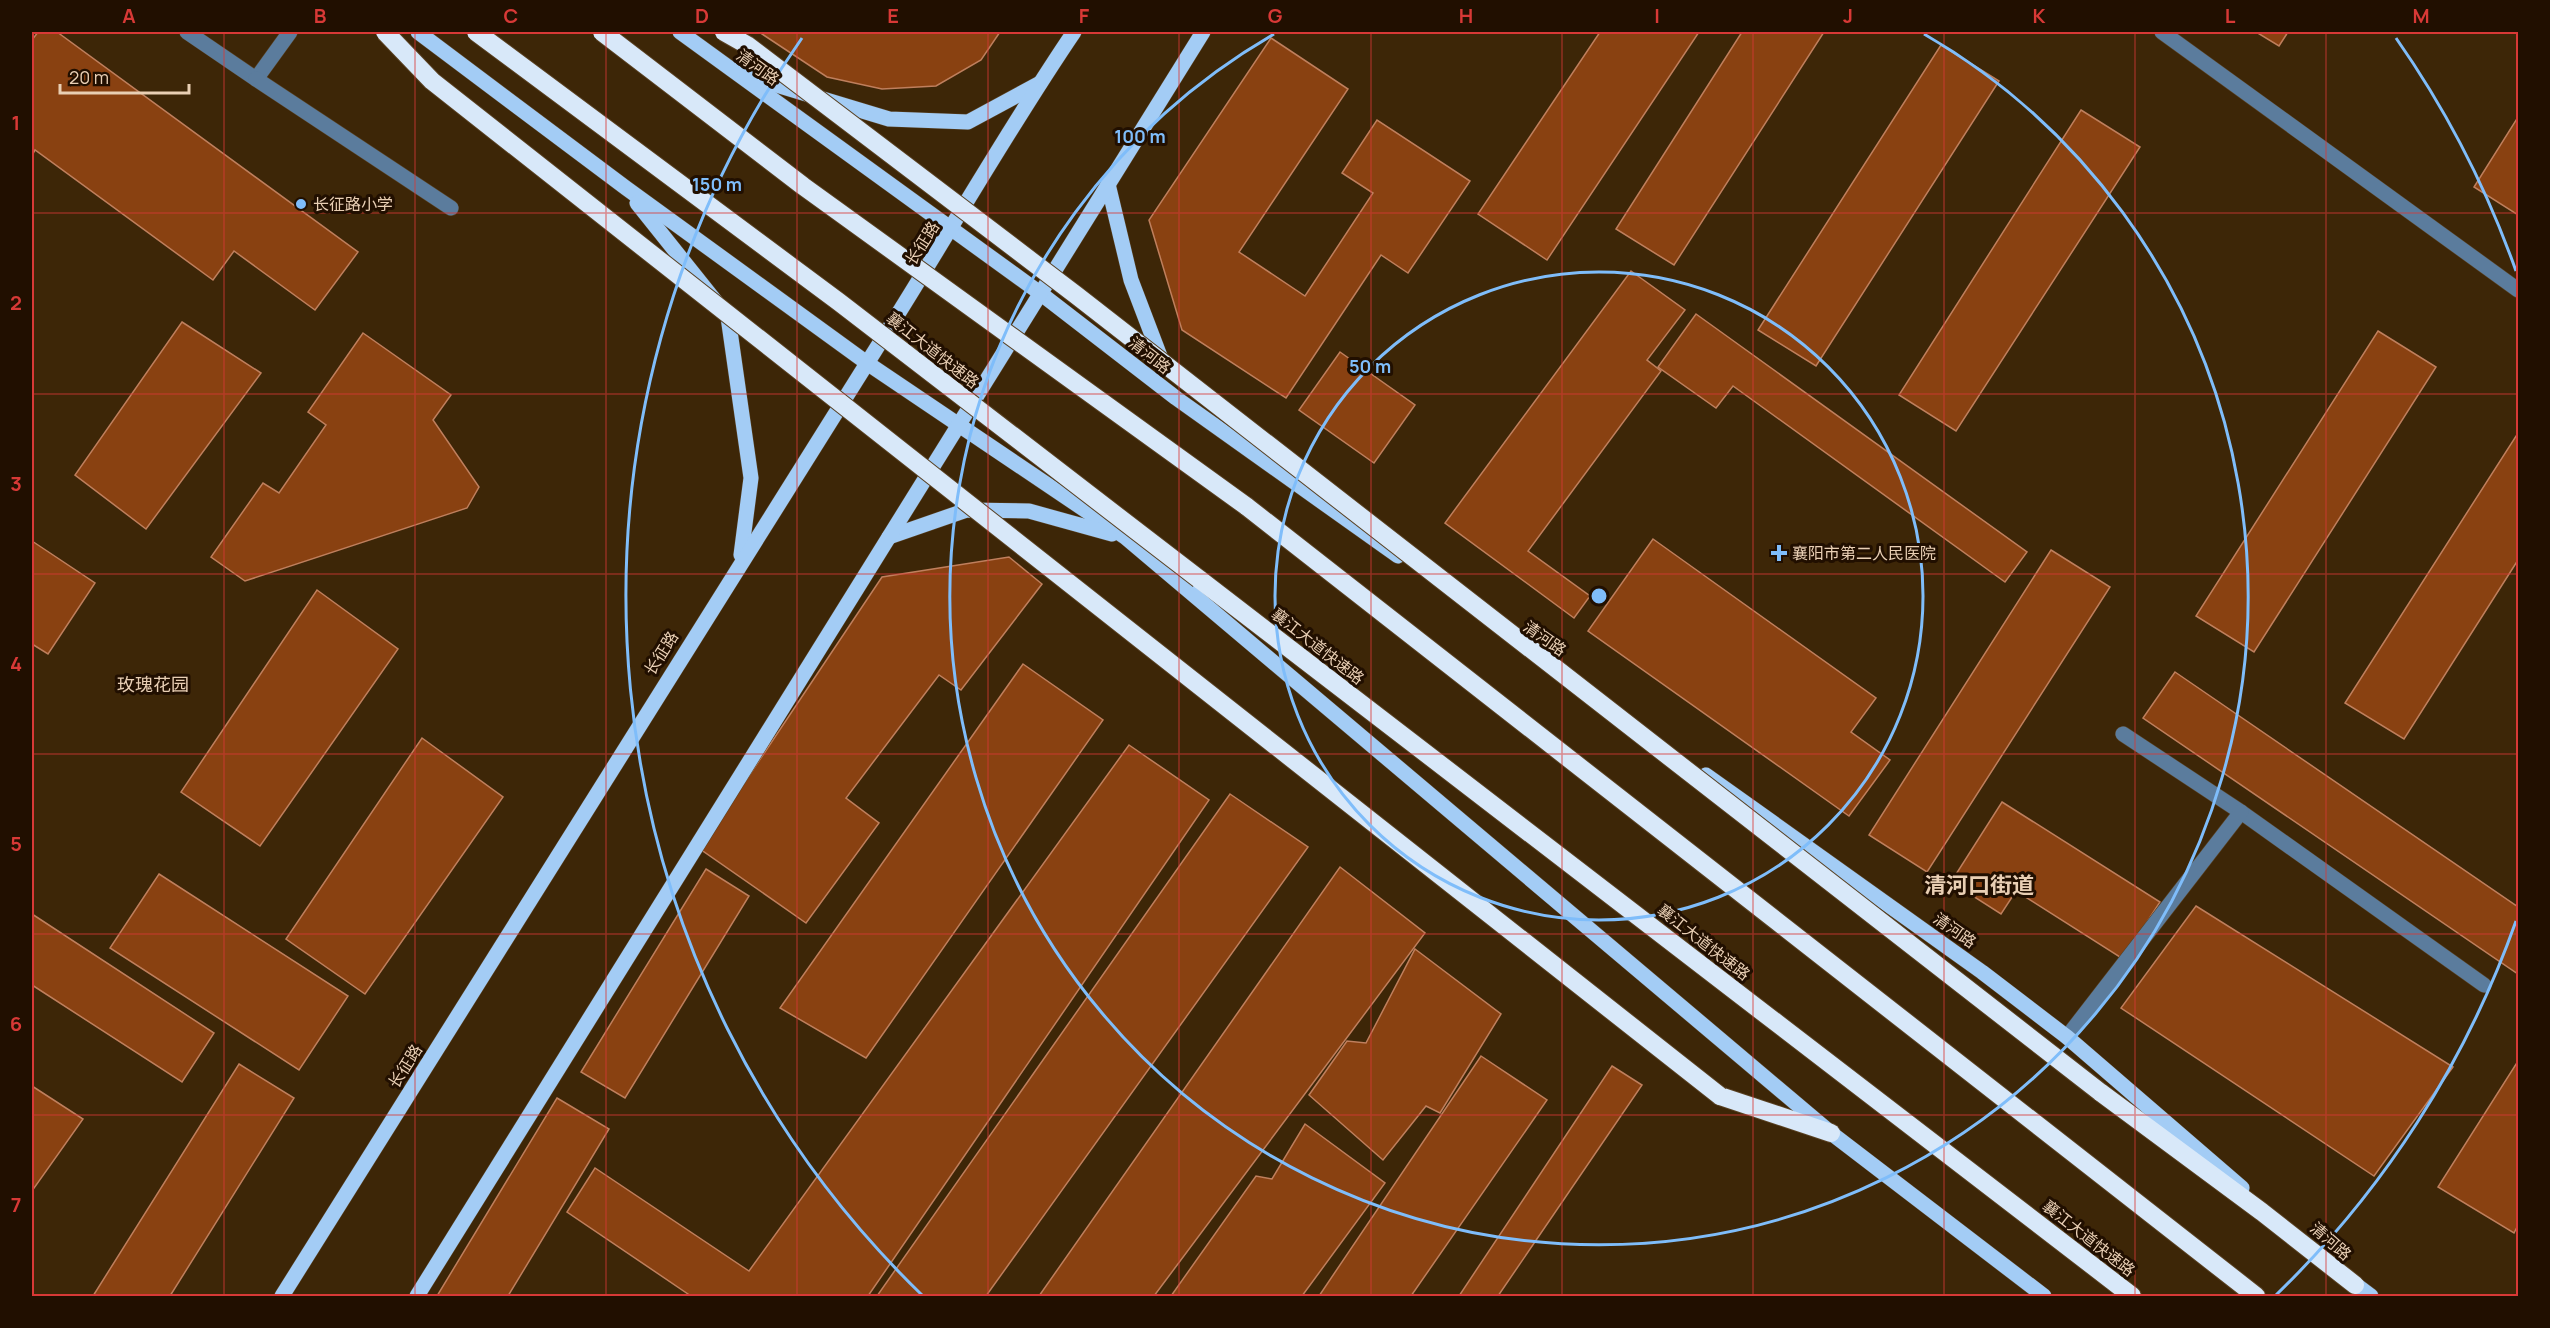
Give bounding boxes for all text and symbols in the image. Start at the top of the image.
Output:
text: A [122,2,136,29]
text: B [314,2,327,29]
text: C [504,2,518,29]
text: D [695,2,709,29]
text: E [887,2,899,29]
text: F [1079,2,1090,29]
text: G [1268,2,1283,29]
text: H [1459,2,1473,29]
text: I [1654,2,1660,29]
text: J [1843,2,1853,29]
text: K [2033,2,2046,29]
text: L [2225,2,2236,29]
text: M [2412,2,2430,29]
street label: 清河路 [732,44,784,90]
scale bar [60,57,189,95]
text: 20 m [69,65,109,89]
text: 1 [12,109,20,136]
text: 100 m [1114,124,1166,148]
text: 150 m [692,172,742,196]
place label: 长征路小学 [313,193,393,215]
marker: 长征路小学 [294,197,308,211]
street label: 长征路 [900,217,944,269]
text: 2 [10,289,22,316]
street label: 襄江大道快速路 [882,307,984,393]
street label: 清河路 [1124,332,1176,378]
text: 50 m [1349,354,1391,378]
text: 3 [10,470,22,497]
place label: 襄阳市第二人民医院 [1792,542,1936,564]
marker: 襄阳市第二人民医院 [1770,544,1788,562]
centre of rings [1589,586,1609,606]
street label: 襄江大道快速路 [1267,603,1369,689]
street label: 清河路 [1519,615,1571,661]
street label: 长征路 [639,627,683,679]
text: 4 [10,650,22,677]
district label: 玫瑰花园 [117,672,189,696]
text: 5 [10,830,22,857]
district label: 清河口街道 [1924,870,2034,900]
street label: 襄江大道快速路 [1653,899,1755,985]
street label: 清河路 [1929,907,1981,953]
text: 6 [10,1010,22,1037]
street label: 长征路 [383,1040,427,1092]
text: 7 [11,1191,21,1218]
street label: 襄江大道快速路 [2038,1195,2140,1281]
street label: 清河路 [2306,1217,2356,1265]

